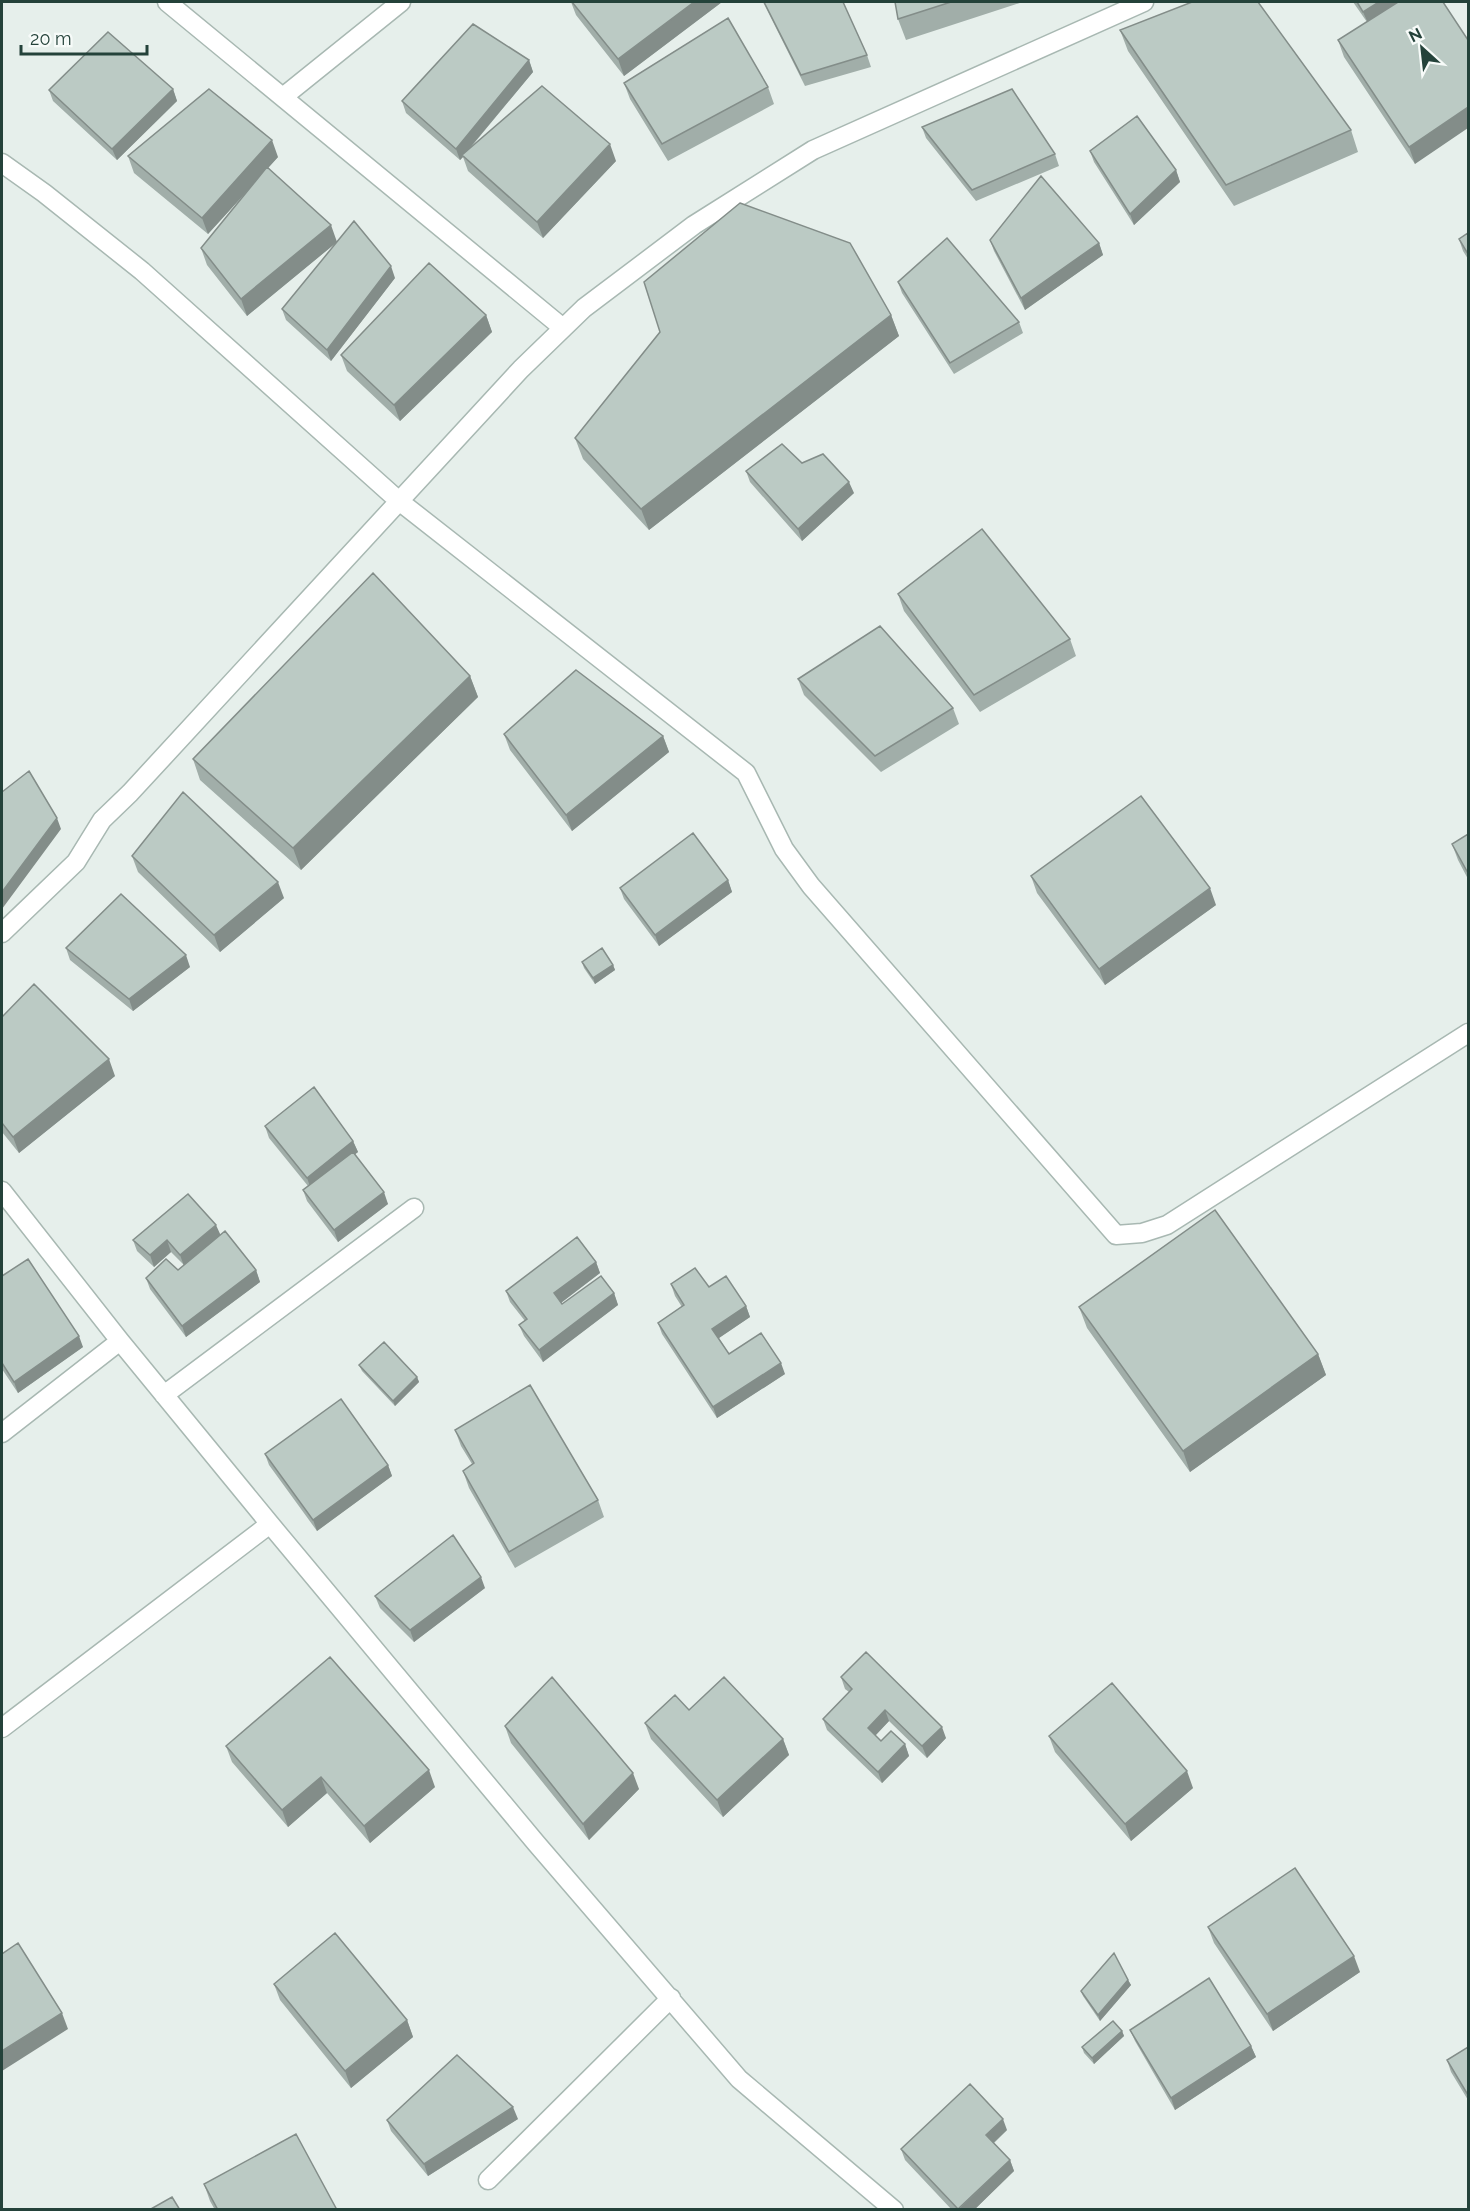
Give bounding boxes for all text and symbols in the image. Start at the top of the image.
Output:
scale bar [21,18,147,56]
north arrow [1392,18,1452,78]
text: N [1406,24,1425,46]
text: 20 m [30,28,72,49]

